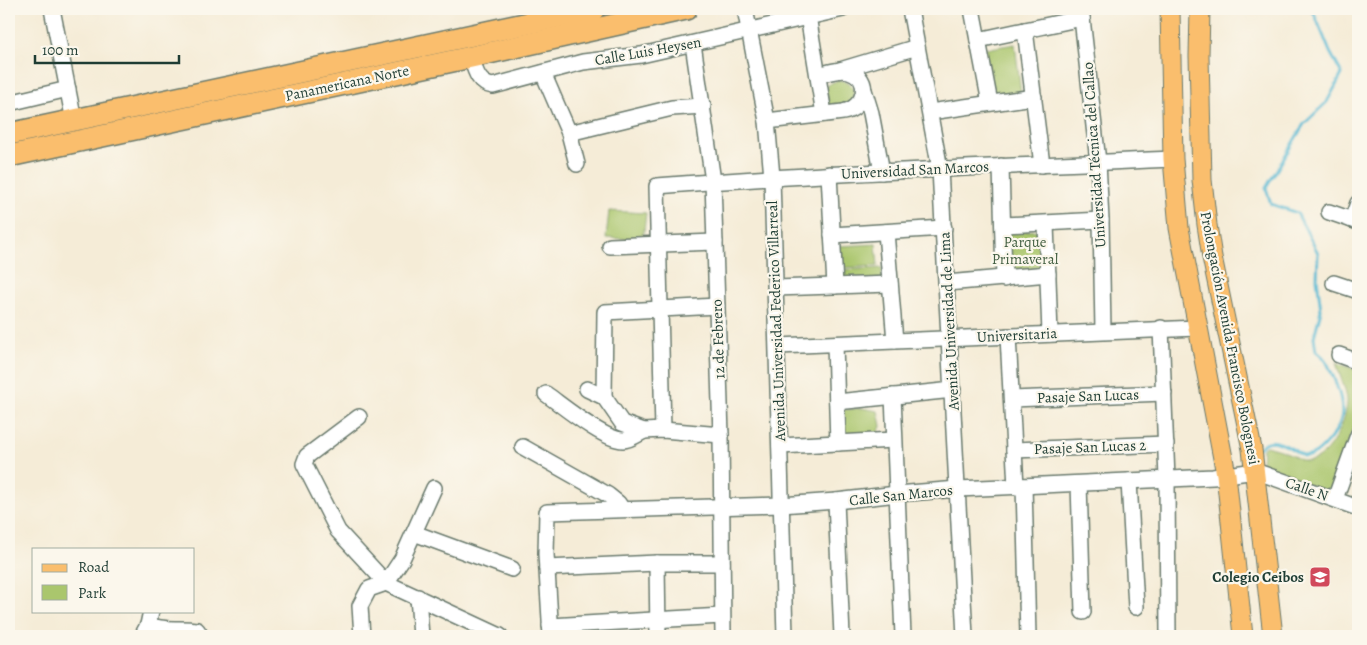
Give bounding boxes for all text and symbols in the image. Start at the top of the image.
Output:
scale bar [35,32,179,64]
street label: Calle Luis Heysen [593,32,703,70]
text: 100 m [42,40,79,60]
street label: Panamericana Norte [283,60,411,106]
street label: Universidad Técnica del Callao [1078,61,1110,249]
street label: Universidad San Marcos [840,156,990,184]
street label: Avenida Universidad Federico Villarreal [762,200,790,443]
street label: Prolongación Avenida Francisco Bolognesi [1196,210,1264,466]
street label: Avenida Universidad de Lima [934,231,964,412]
park label: Parque Primaveral [992,232,1059,269]
street label: 12 de Febrero [707,299,729,379]
street label: Universitaria [976,323,1058,347]
street label: Pasaje San Lucas [1037,384,1139,408]
street label: Pasaje San Lucas 2 [1034,435,1146,459]
street label: Calle N [1283,472,1331,506]
street label: Calle San Marcos [848,480,954,510]
legend [32,548,195,612]
text: Road [78,557,110,577]
school or university icon: Colegio Ceibos [1308,565,1332,589]
place label: Colegio Ceibos [1212,567,1304,587]
text: Park [78,583,107,603]

